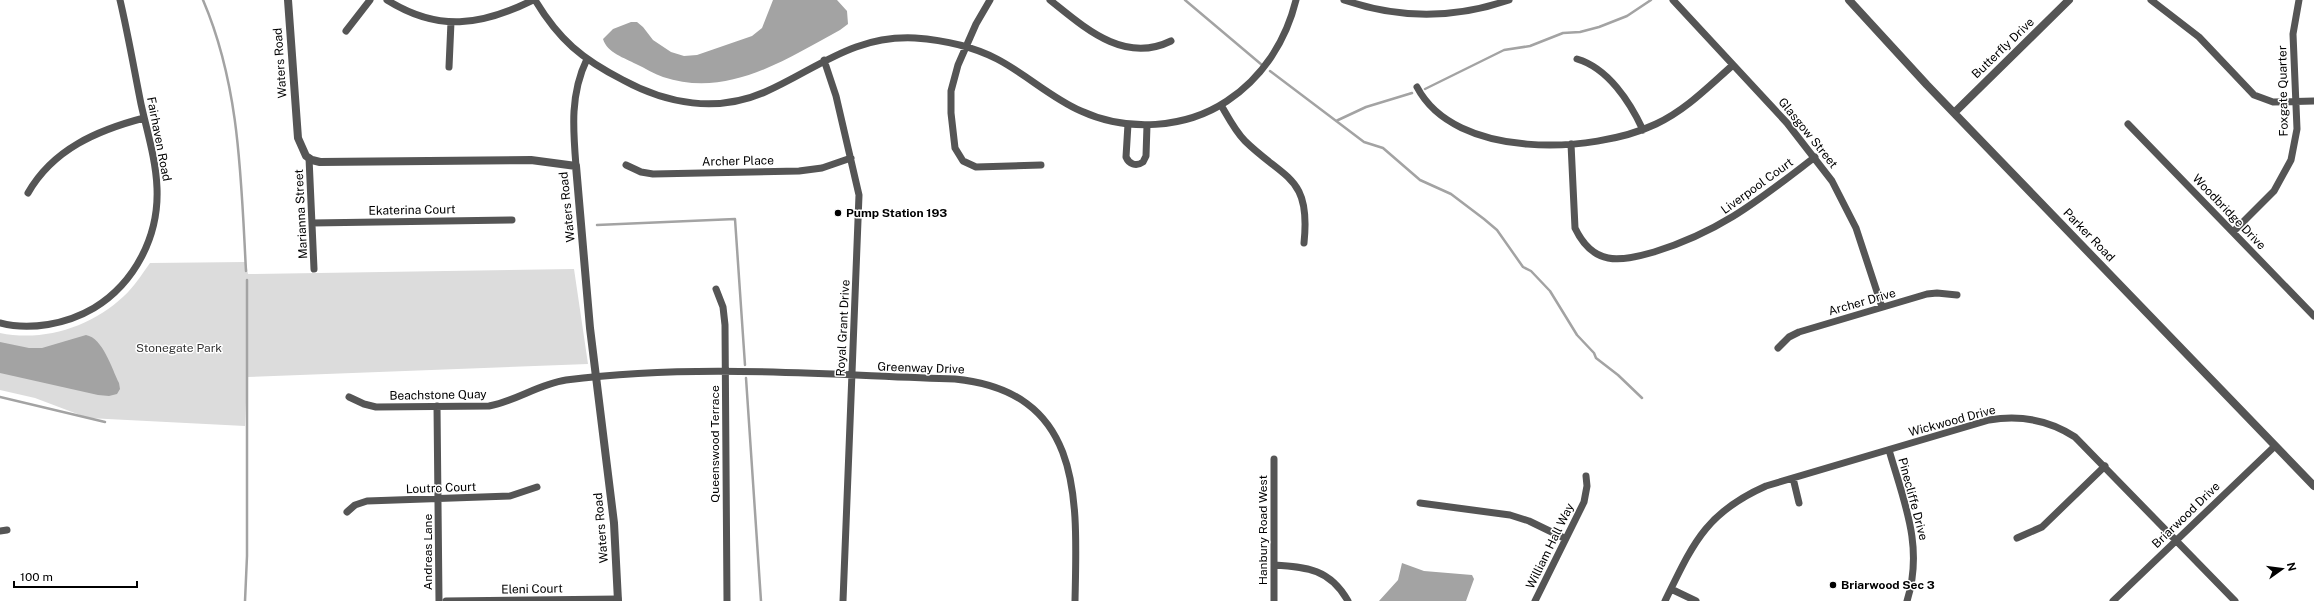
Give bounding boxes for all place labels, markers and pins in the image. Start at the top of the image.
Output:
place label: Pump Station 193 [846,206,947,220]
marker: Pump Station 193 [833,208,843,218]
place label: Briarwood Sec 3 [1841,578,1935,592]
marker: Briarwood Sec 3 [1828,580,1838,590]

